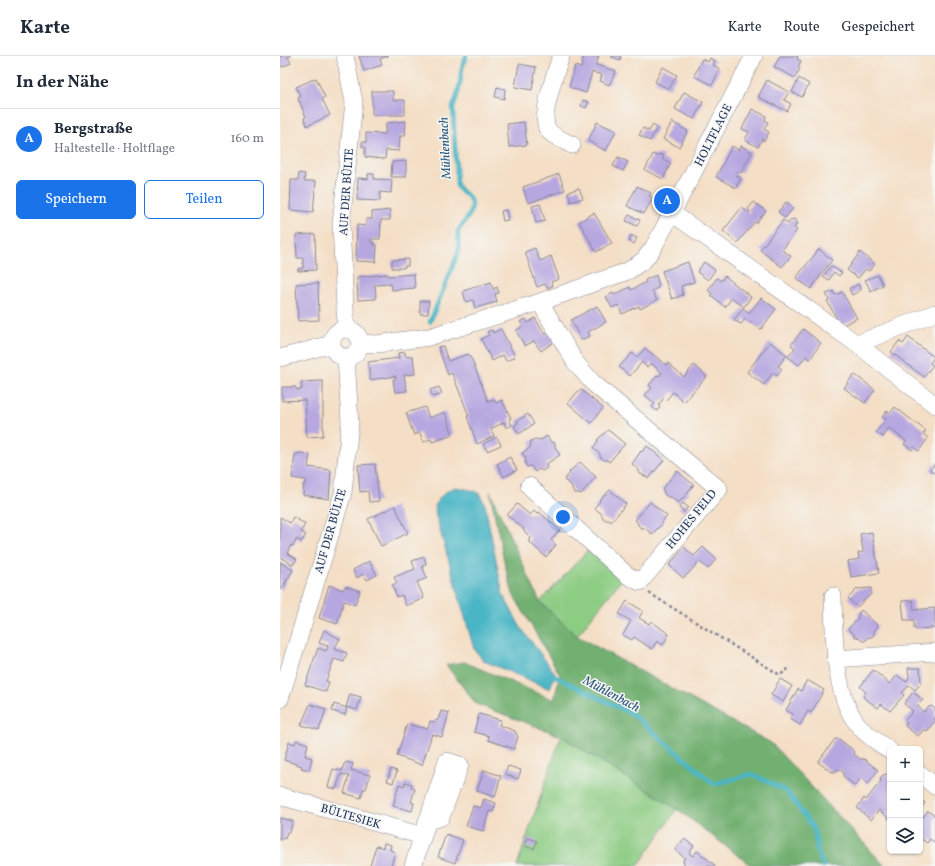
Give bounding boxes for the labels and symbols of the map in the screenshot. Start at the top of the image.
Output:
street label: HOLTFLAGE [691,101,737,170]
water label: Mühlenbach [435,116,457,180]
street label: AUF DER BÜLTE [335,148,358,236]
pin: A [654,186,680,216]
street label: HOHES FELD [663,486,721,553]
street label: AUF DER BÜLTE [310,487,351,576]
your location [553,507,573,527]
water label: Mühlenbach [579,672,643,718]
street label: BÜLTESIEK [319,800,383,833]

